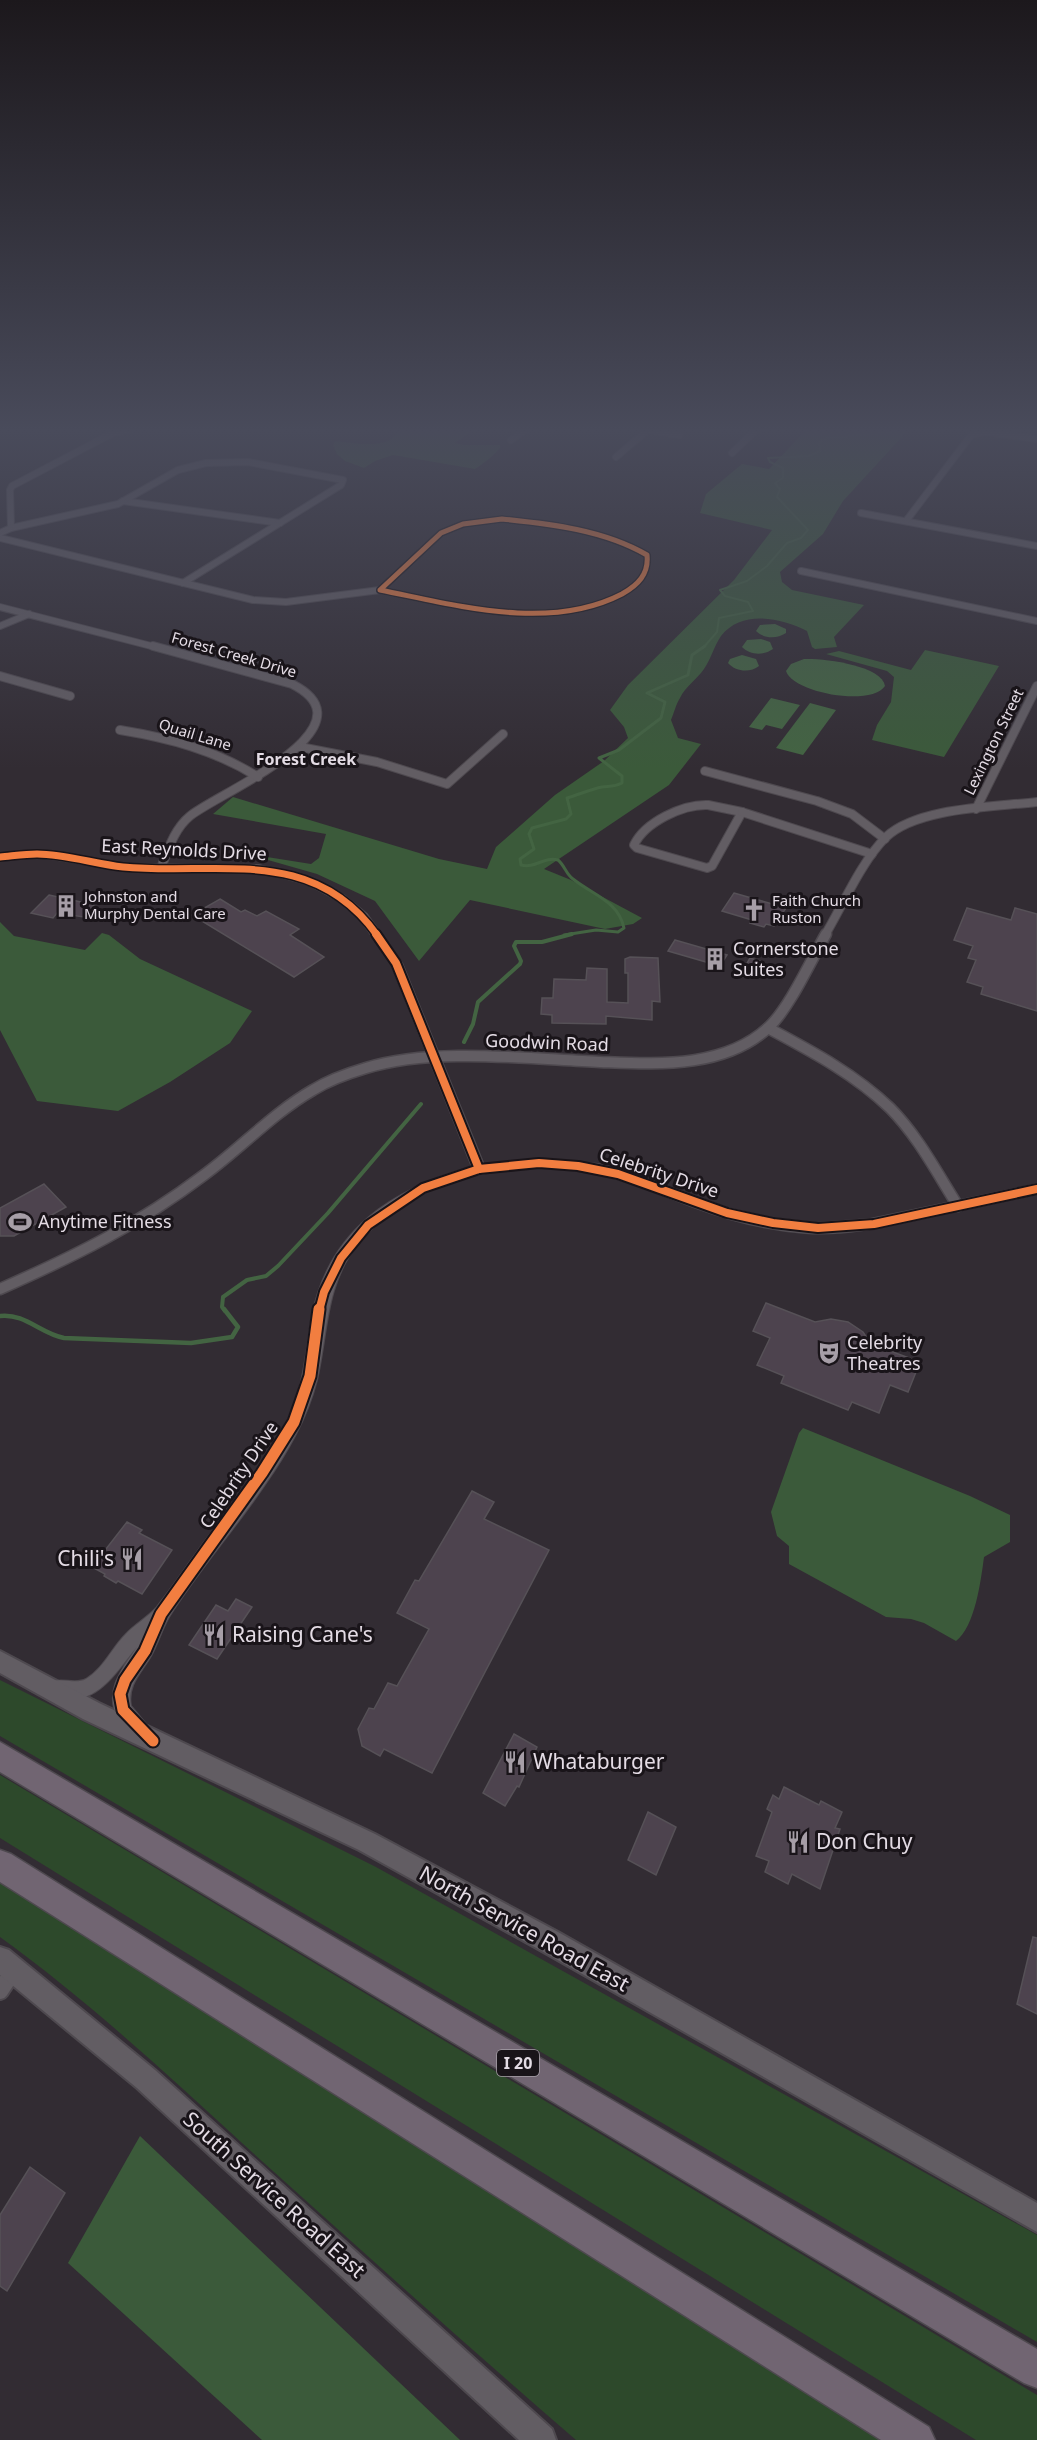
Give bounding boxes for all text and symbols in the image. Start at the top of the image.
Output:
street label: Forest Creek Drive [170,627,299,681]
street label: Lexington Street [959,685,1028,798]
street label: Quail Lane [156,714,234,755]
district label: Forest Creek [256,748,356,770]
street label: East Reynolds Drive [101,833,267,865]
place label: Johnston and Murphy Dental Care [82,886,226,923]
place label: Faith Church Ruston [772,890,861,927]
building icon: Johnston and Murphy Dental Care [53,893,79,919]
church icon: Faith Church Ruston [741,897,767,923]
place label: Cornerstone Suites [733,936,839,981]
building icon: Cornerstone Suites [702,946,728,972]
street label: Goodwin Road [485,1028,609,1056]
street label: Celebrity Drive [596,1141,722,1203]
sports icon: Anytime Fitness [7,1209,33,1235]
place label: Anytime Fitness [38,1209,172,1233]
place label: Celebrity Theatres [847,1330,923,1375]
theatre icon: Celebrity Theatres [816,1340,842,1366]
street label: Celebrity Drive [193,1416,283,1533]
place label: Chili's [57,1544,114,1572]
restaurant icon: Chili's [119,1546,145,1572]
place label: Raising Cane's [232,1620,373,1648]
restaurant icon: Raising Cane's [201,1622,227,1648]
place label: Whataburger [533,1747,665,1775]
restaurant icon: Whataburger [502,1749,528,1775]
place label: Don Chuy [816,1827,913,1855]
restaurant icon: Don Chuy [785,1829,811,1855]
street label: North Service Road East [415,1859,635,1998]
road number: I 20 [497,2050,539,2076]
street label: South Service Road East [178,2105,372,2284]

